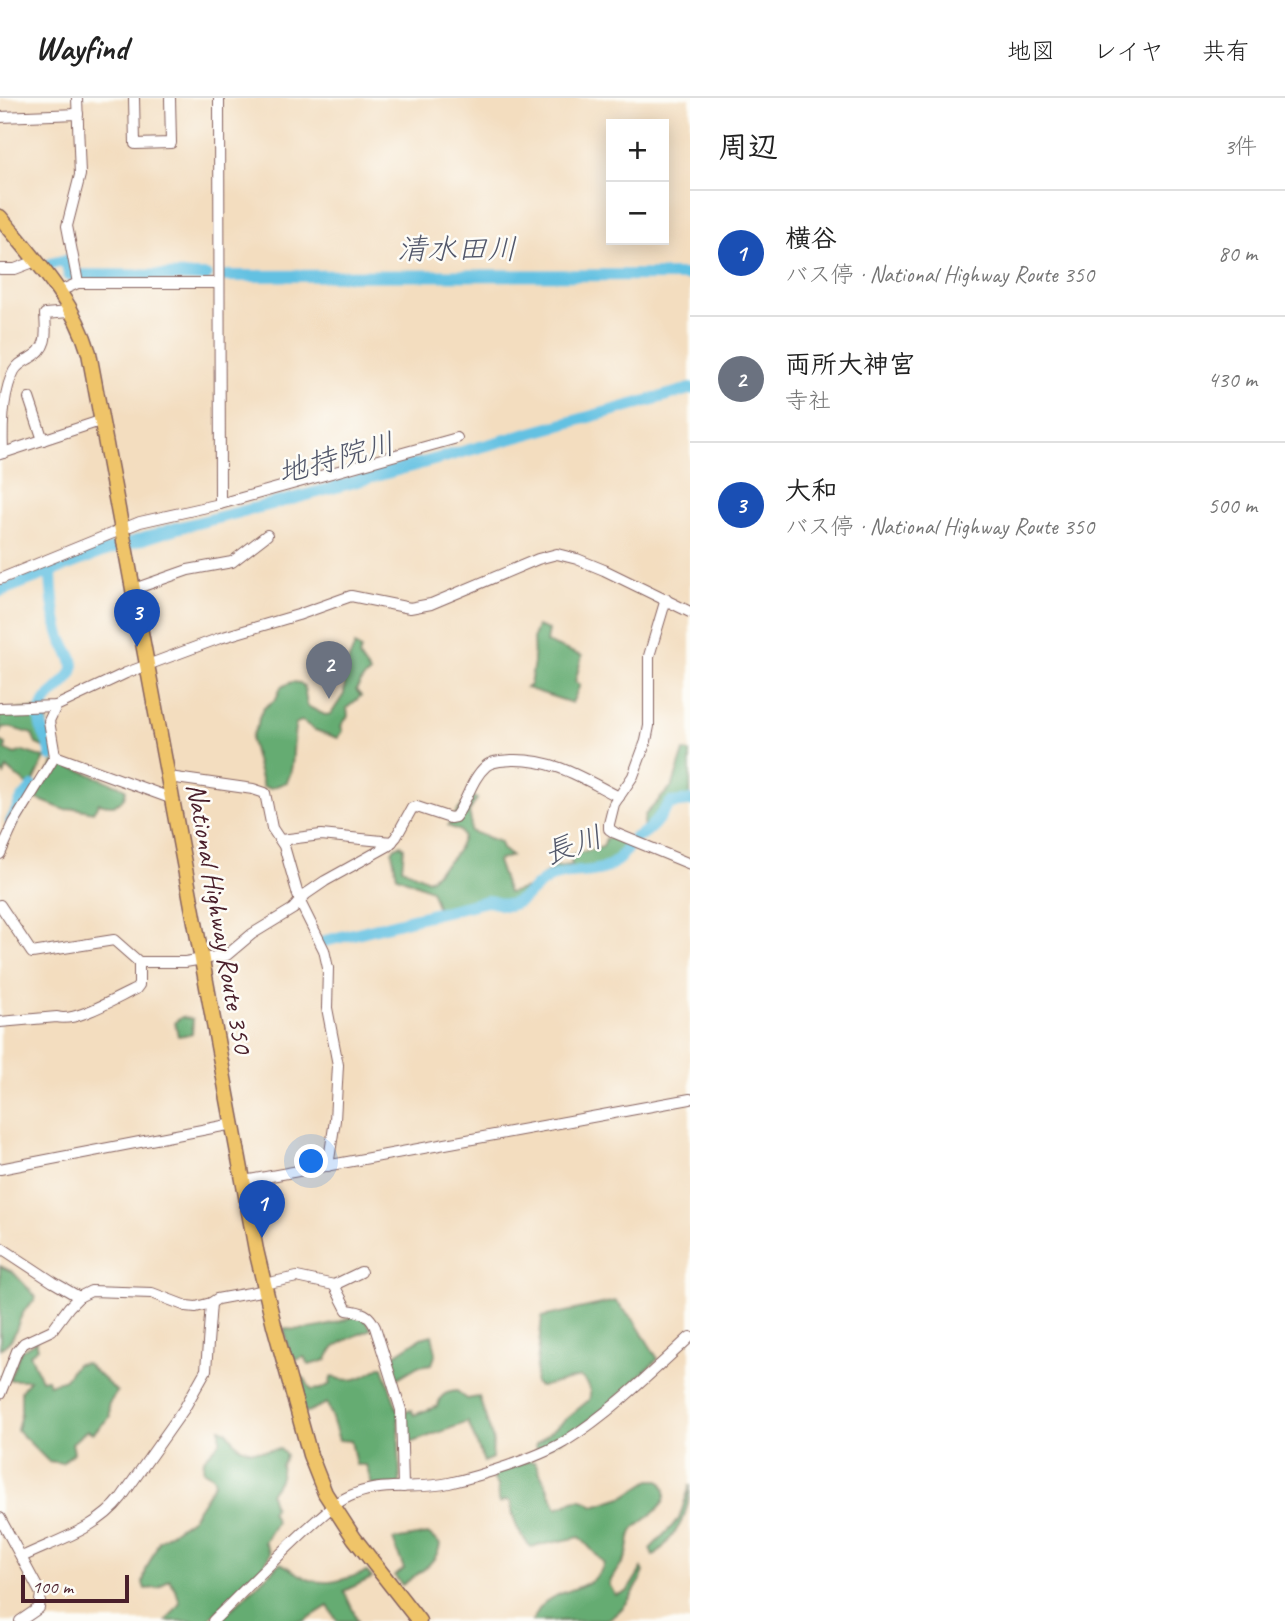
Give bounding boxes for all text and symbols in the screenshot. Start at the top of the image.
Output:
text: Wayfind [35,27,128,69]
text: 地図 [1007,36,1055,66]
text: レイヤ [1093,36,1164,66]
text: 共有 [1202,36,1250,66]
map controls [606,119,669,245]
button: + [606,119,669,182]
text: 周辺 [718,128,778,166]
text: 3件 [1224,132,1257,161]
button: − [606,182,669,245]
text: 横谷 [785,222,837,255]
water label: 清水田川 [397,230,517,268]
text: 1 [736,239,746,268]
text: 80 m [1218,239,1257,268]
text: バス停 · National Highway Route 350 [785,260,1094,289]
text: 両所大神宮 [785,348,915,381]
text: 2 [736,365,746,394]
text: 430 m [1208,365,1257,394]
text: 寺社 [785,386,831,415]
water label: 地持院川 [273,424,399,492]
text: 大和 [785,474,837,507]
text: 3 [736,491,746,520]
text: 500 m [1208,491,1257,520]
text: バス停 · National Highway Route 350 [785,512,1094,541]
pin: 3 [114,589,160,647]
pin: 2 [306,641,352,699]
street label: National Highway Route 350 [179,780,261,1058]
water label: 長川 [538,817,608,873]
your location [294,1144,328,1178]
pin: 1 [239,1180,285,1238]
scale bar [21,1572,130,1604]
text: 100 m [32,1575,73,1599]

